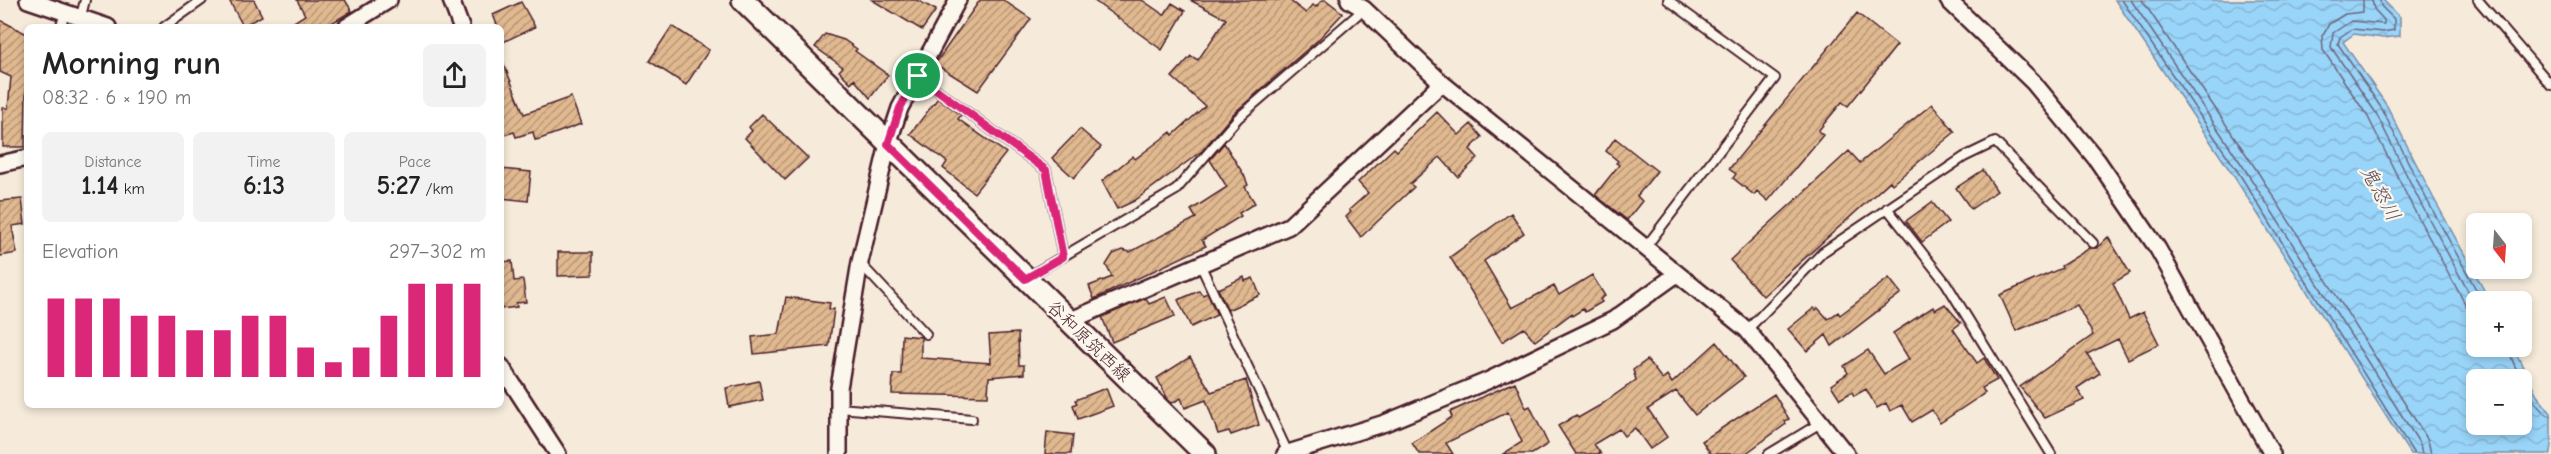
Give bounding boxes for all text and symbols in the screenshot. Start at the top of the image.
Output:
text: Morning run [42,44,221,82]
button: share [423,44,486,107]
pin [892,50,943,101]
icon: arrive [901,59,934,92]
text: 08:32 · 6 × 190 m [42,86,191,109]
text: Distance [84,153,142,171]
text: Time [247,153,281,171]
text: Pace [399,153,431,171]
water label: 鬼怒川 [2356,161,2405,225]
text: 1.14 [81,171,118,201]
text: 6:13 [243,171,285,201]
text: 5:27 [377,171,420,201]
text: km [118,180,145,198]
text: /km [420,180,453,198]
north arrow [2466,213,2532,279]
map controls [2466,213,2532,435]
text: Elevation [42,240,119,263]
text: 297–302 m [389,240,486,263]
button: + [2466,291,2532,357]
street label: 谷和原筑西線 [1043,296,1135,386]
button: − [2466,369,2532,435]

